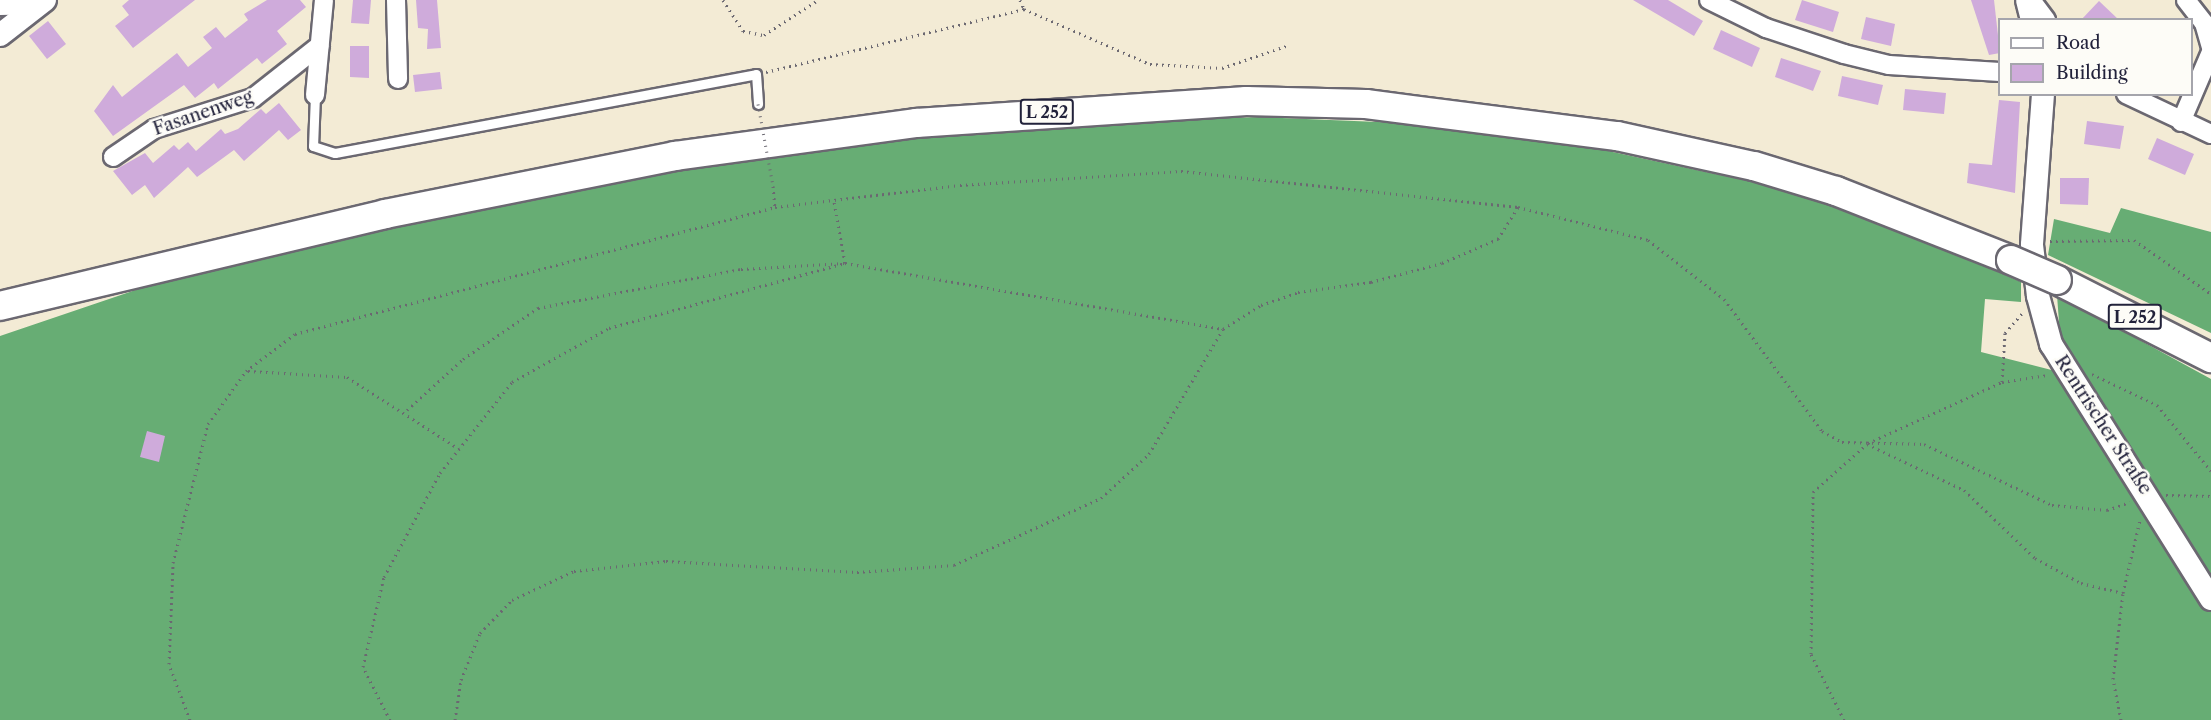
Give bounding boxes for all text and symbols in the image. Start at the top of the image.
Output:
legend [1998,18,2193,96]
text: Road [2056,32,2101,54]
text: Building [2056,62,2128,84]
street label: Fasanenweg [150,86,256,140]
road number: L 252 [1018,99,1076,125]
road number: L 252 [2106,304,2164,330]
street label: Rentrischer Straße [2050,351,2156,499]

